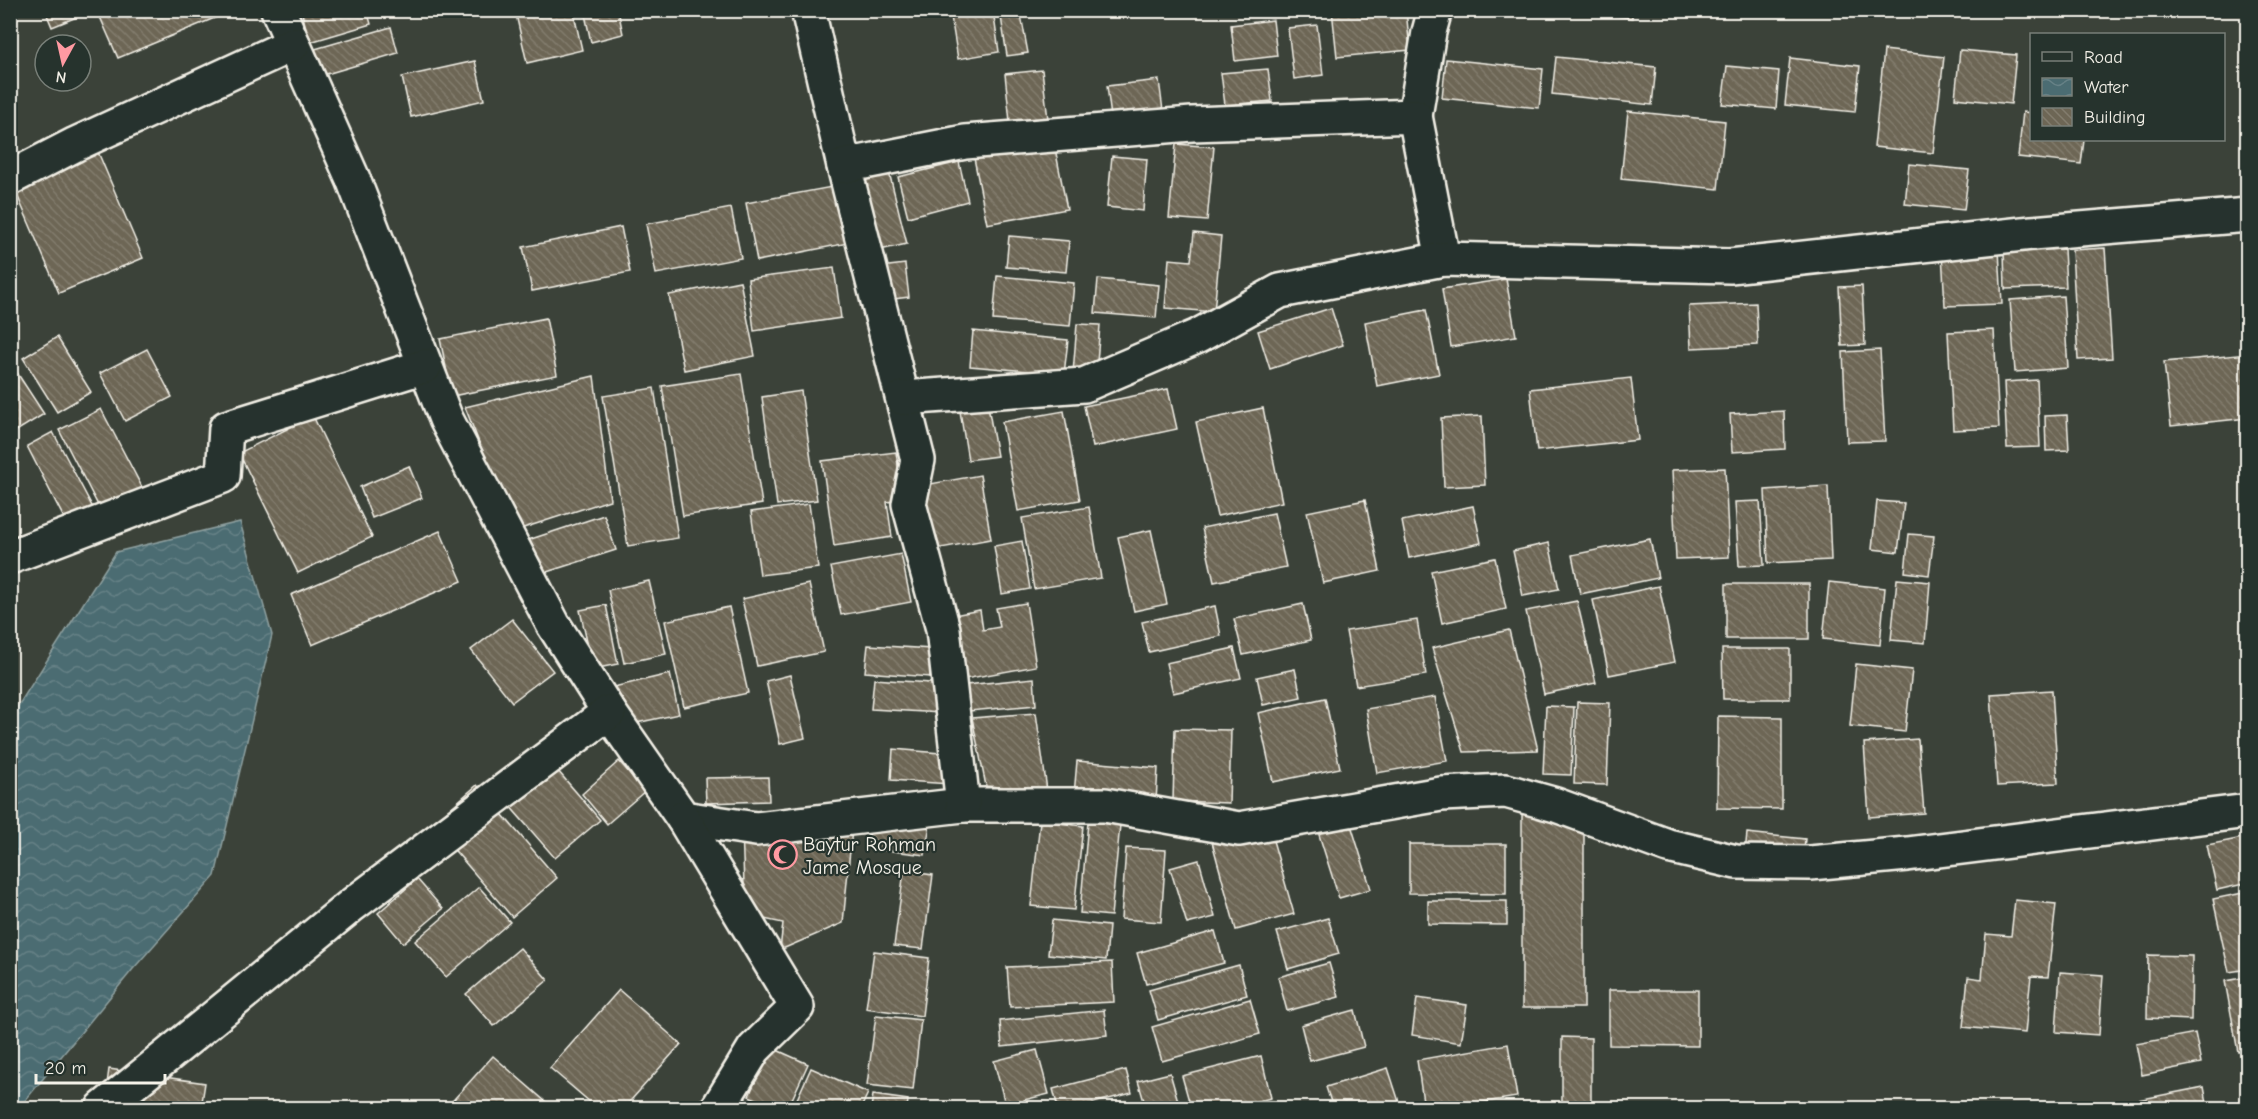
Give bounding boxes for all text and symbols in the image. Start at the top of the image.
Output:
north arrow [33,33,93,93]
legend [2030,33,2225,141]
text: Road [2084,47,2123,68]
text: N [55,67,67,87]
text: Water [2084,77,2129,98]
text: Building [2084,107,2146,128]
place label: Baytur Rohman Jame Mosque [803,833,936,879]
mosque icon: Baytur Rohman Jame Mosque [766,839,798,871]
scale bar [36,1047,165,1085]
text: 20 m [45,1058,86,1079]

